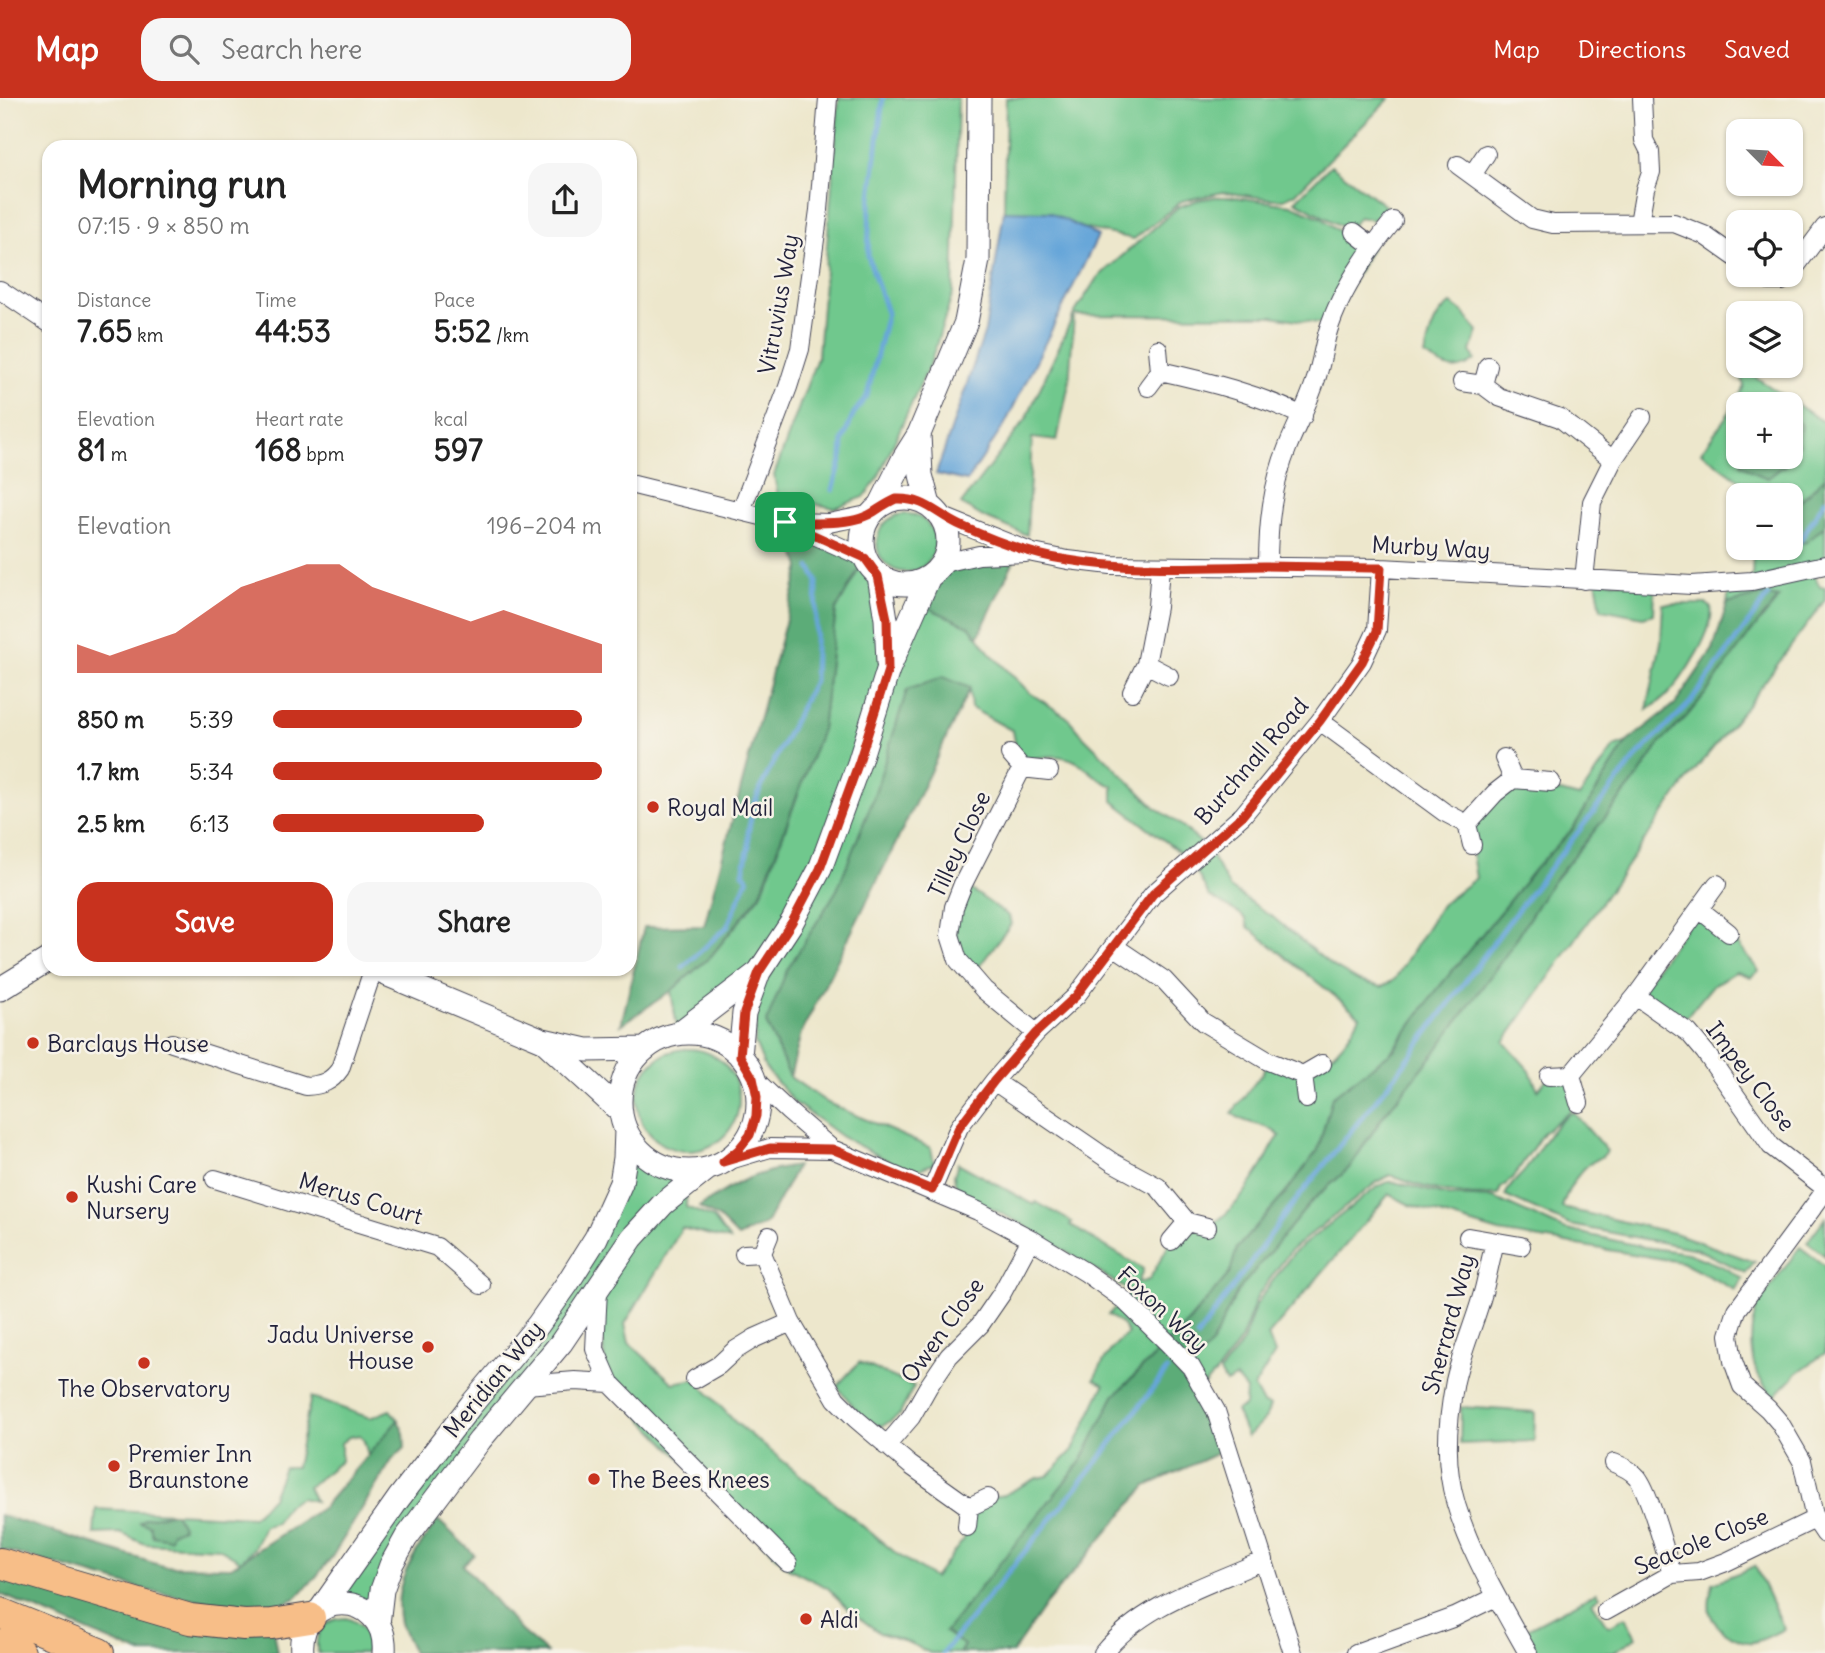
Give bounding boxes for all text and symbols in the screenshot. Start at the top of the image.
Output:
search box [141,18,631,81]
text: Map [35,28,99,70]
icon: search [165,30,203,68]
text: Search here [221,33,362,66]
text: Map [1493,34,1540,64]
text: Directions [1578,34,1686,64]
text: Saved [1724,34,1790,64]
north arrow [1726,119,1802,196]
map controls [1726,119,1803,560]
text: Morning run [77,161,287,208]
button: share [528,163,602,237]
button: locate [1726,210,1803,287]
text: 07:15 · 9 × 850 m [77,211,250,240]
street label: Vitruvius Way [751,232,805,376]
text: Distance [77,288,151,312]
text: Time [255,288,296,312]
text: Pace [434,288,475,312]
button: layers [1726,301,1803,378]
text: 7.65 [77,312,132,350]
text: 44:53 [255,312,331,350]
text: 5:52 [434,312,491,350]
text: km [132,323,163,347]
text: /km [491,323,529,347]
button: + [1726,392,1803,469]
text: Elevation [77,407,155,431]
text: Heart rate [255,407,343,431]
text: kcal [434,407,468,431]
text: 81 [77,431,106,469]
text: 168 [255,431,302,469]
text: 597 [434,431,483,469]
text: m [106,442,127,466]
text: bpm [302,442,344,466]
button: − [1726,483,1803,560]
pin [755,492,815,552]
icon: arrive [766,503,804,541]
text: Elevation [77,511,171,540]
text: 196–204 m [487,511,602,540]
street label: Murby Way [1371,529,1491,565]
street label: Burchnall Road [1188,692,1314,830]
text: 850 m [77,705,144,734]
text: 5:39 [189,705,234,734]
text: 1.7 km [77,757,140,786]
text: 5:34 [189,757,234,786]
street label: Tilley Close [922,786,996,902]
place label: Royal Mail [667,793,773,822]
marker: Royal Mail [645,799,661,815]
text: 2.5 km [77,809,145,838]
text: 6:13 [189,809,230,838]
button: Save [77,882,333,962]
button: Share [347,882,602,962]
street label: Impey Close [1700,1015,1802,1137]
place label: Barclays House [47,1029,209,1058]
marker: Barclays House [25,1035,41,1051]
street label: Merus Court [296,1165,427,1231]
place label: Kushi Care Nursery [86,1170,197,1225]
marker: Kushi Care Nursery [64,1189,80,1205]
street label: Sherrard Way [1415,1250,1481,1398]
street label: Foxon Way [1112,1260,1214,1358]
street label: Owen Close [894,1272,990,1388]
street label: Meridian Way [437,1315,549,1443]
place label: Jadu Universe House [267,1320,414,1375]
marker: Jadu Universe House [420,1339,436,1355]
marker: The Observatory [136,1355,152,1371]
place label: The Observatory [57,1374,231,1403]
place label: Premier Inn Braunstone [128,1439,252,1494]
marker: Premier Inn Braunstone [106,1458,122,1474]
place label: The Bees Knees [608,1465,770,1494]
marker: The Bees Knees [586,1471,602,1487]
street label: Seacole Close [1630,1501,1772,1581]
place label: Aldi [820,1605,859,1634]
marker: Aldi [798,1611,814,1627]

